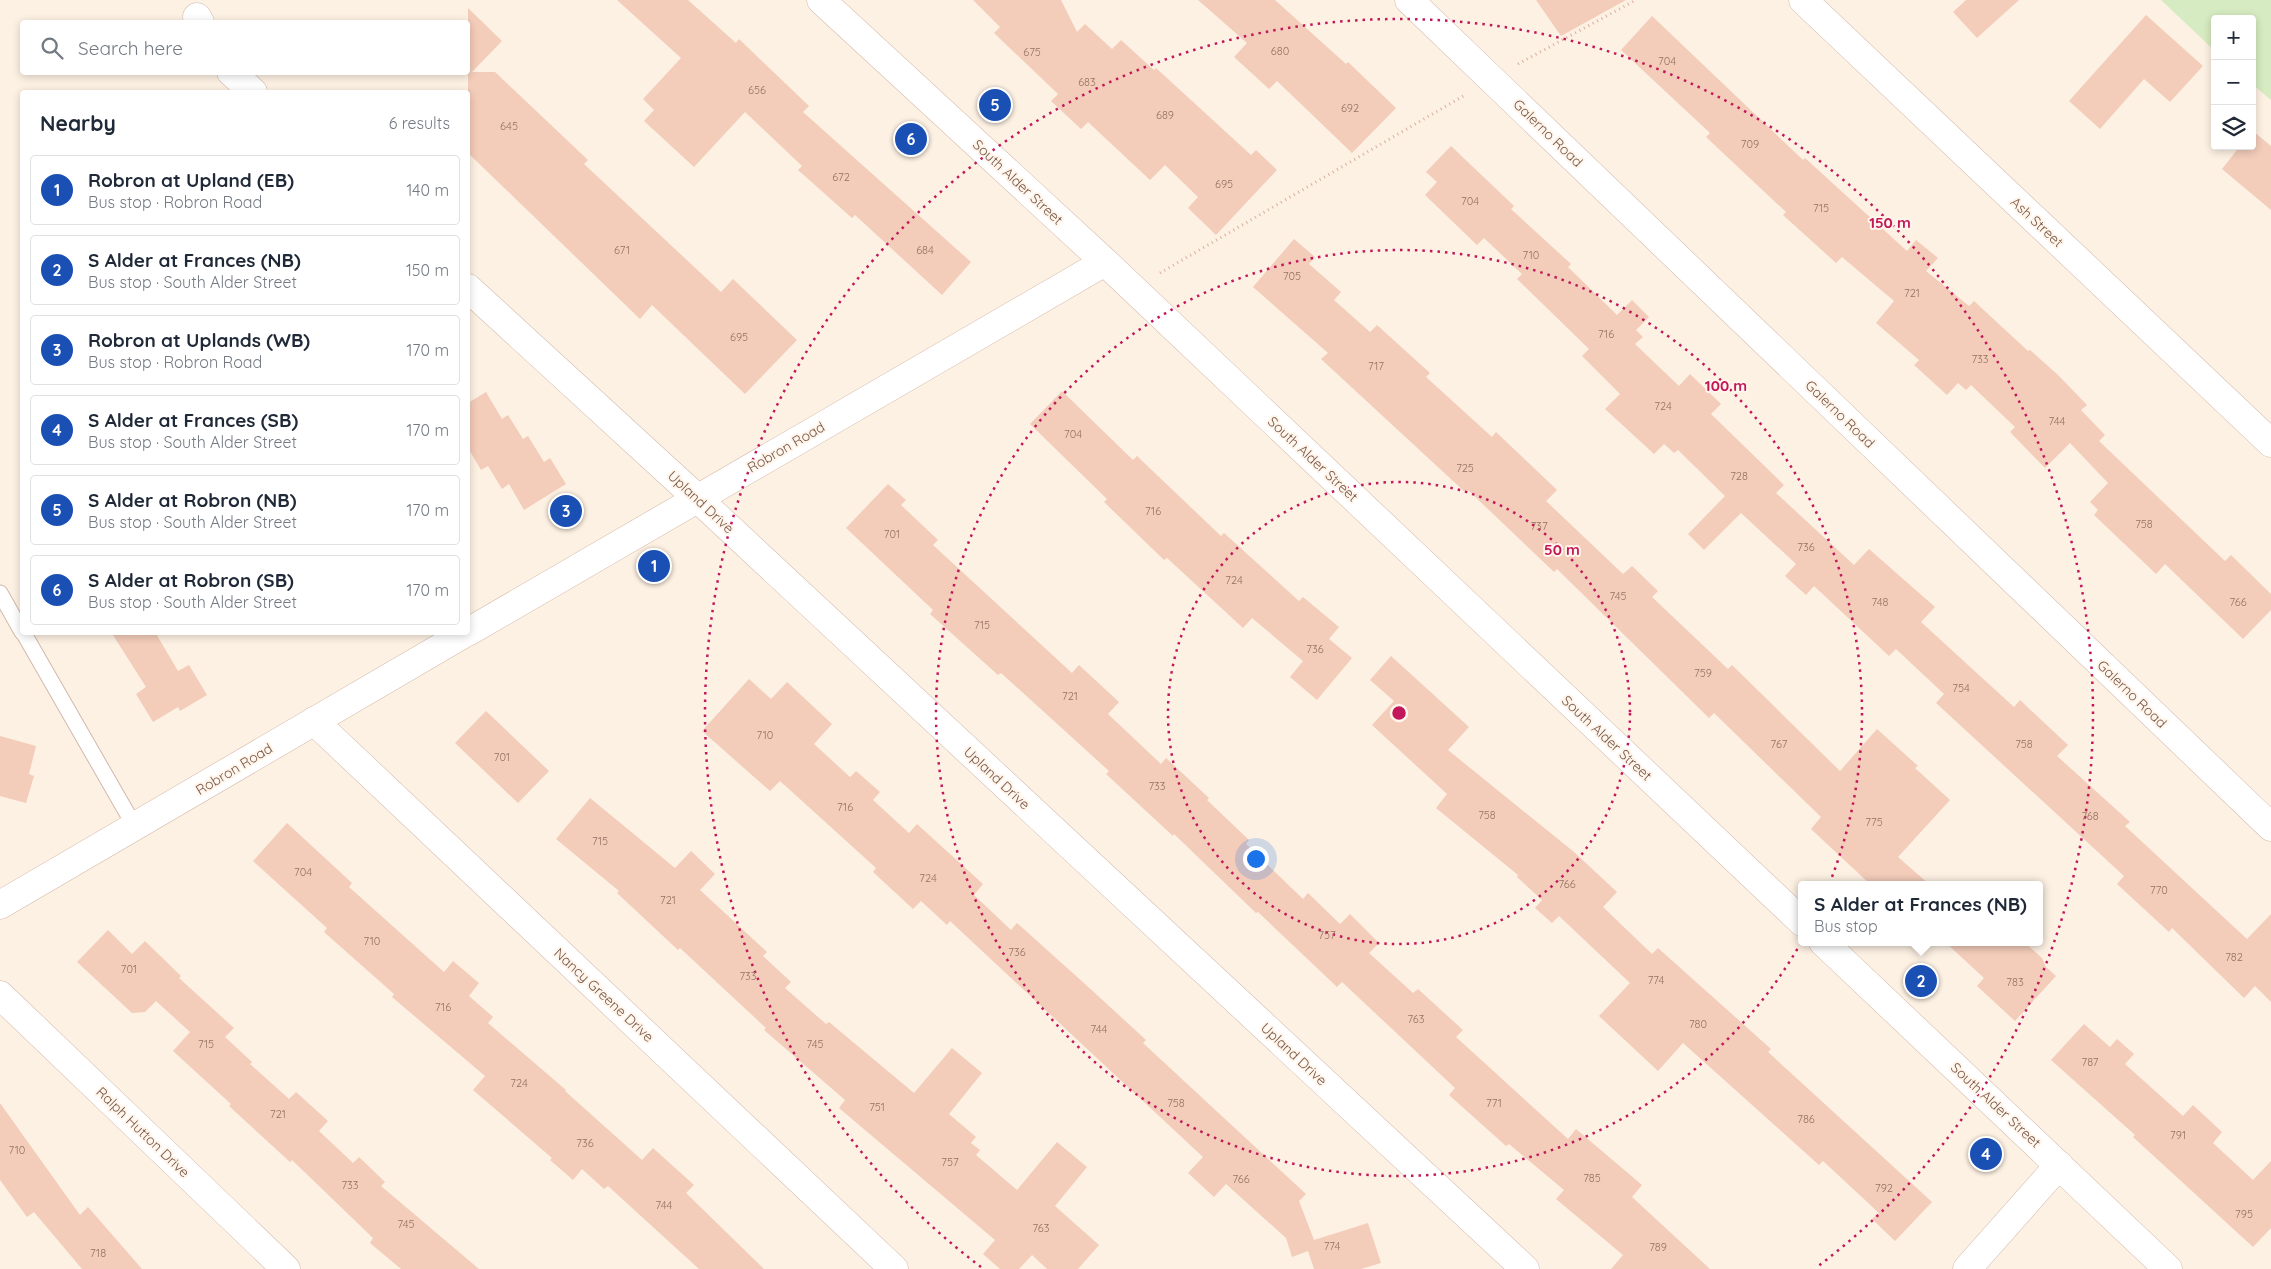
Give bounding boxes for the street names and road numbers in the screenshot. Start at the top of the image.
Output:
street label: Galerno Road [1509,95,1587,171]
street label: South Alder Street [969,136,1067,229]
street label: Ash Street [2007,193,2067,251]
street label: Galerno Road [1801,376,1879,452]
street label: South Alder Street [1264,413,1362,506]
street label: Robron Road [744,418,828,476]
street label: Upland Drive [664,467,738,537]
street label: Galerno Road [2093,656,2171,732]
street label: South Alder Street [1558,692,1656,785]
street label: Robron Road [192,739,276,799]
street label: Upland Drive [960,743,1034,813]
street label: Nancy Greene Drive [550,944,658,1046]
street label: Upland Drive [1257,1019,1331,1089]
street label: South Alder Street [1947,1059,2045,1152]
street label: Ralph Hutton Drive [93,1083,194,1181]

